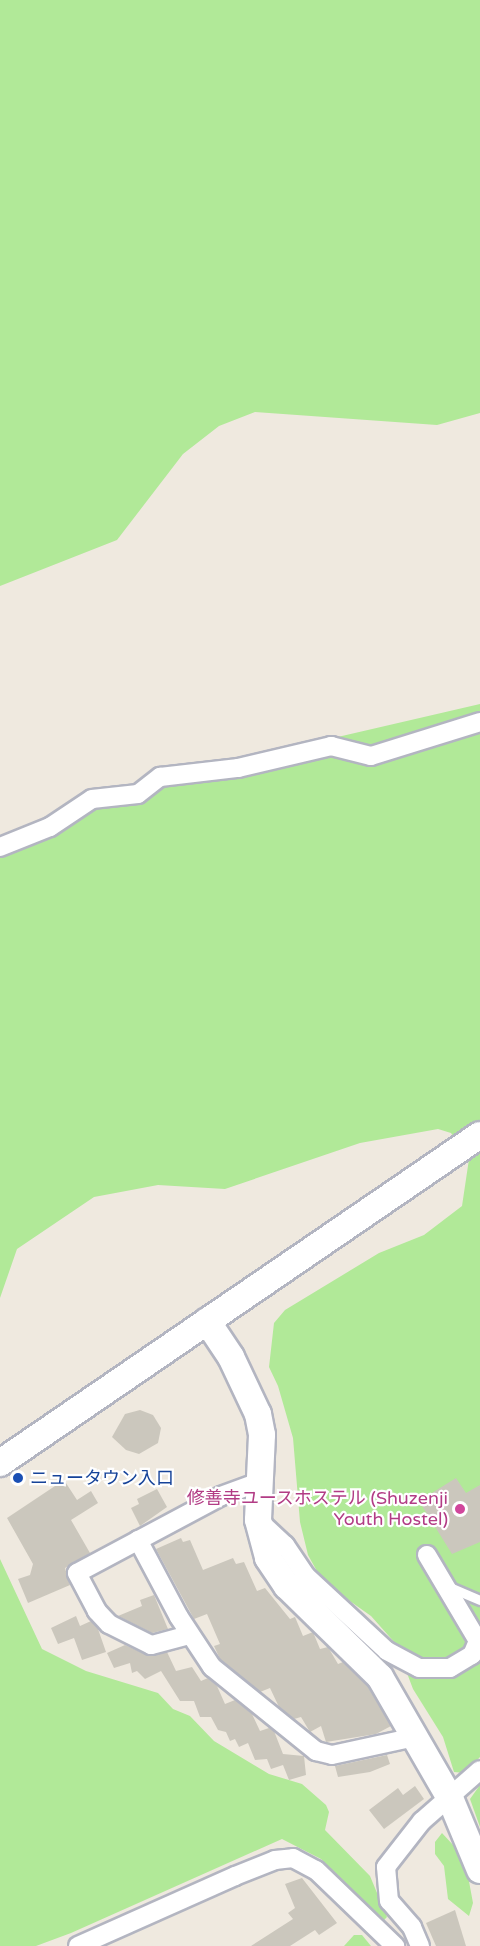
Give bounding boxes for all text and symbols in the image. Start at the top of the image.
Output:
place label: ニュータウン入口 [30,1467,174,1489]
marker: ニュータウン入口 [11,1471,25,1485]
place label: 修善寺ユースホステル (Shuzenji Youth Hostel) [186,1488,448,1530]
marker: 修善寺ユースホステル (Shuzenji Youth Hostel) [453,1502,467,1516]

